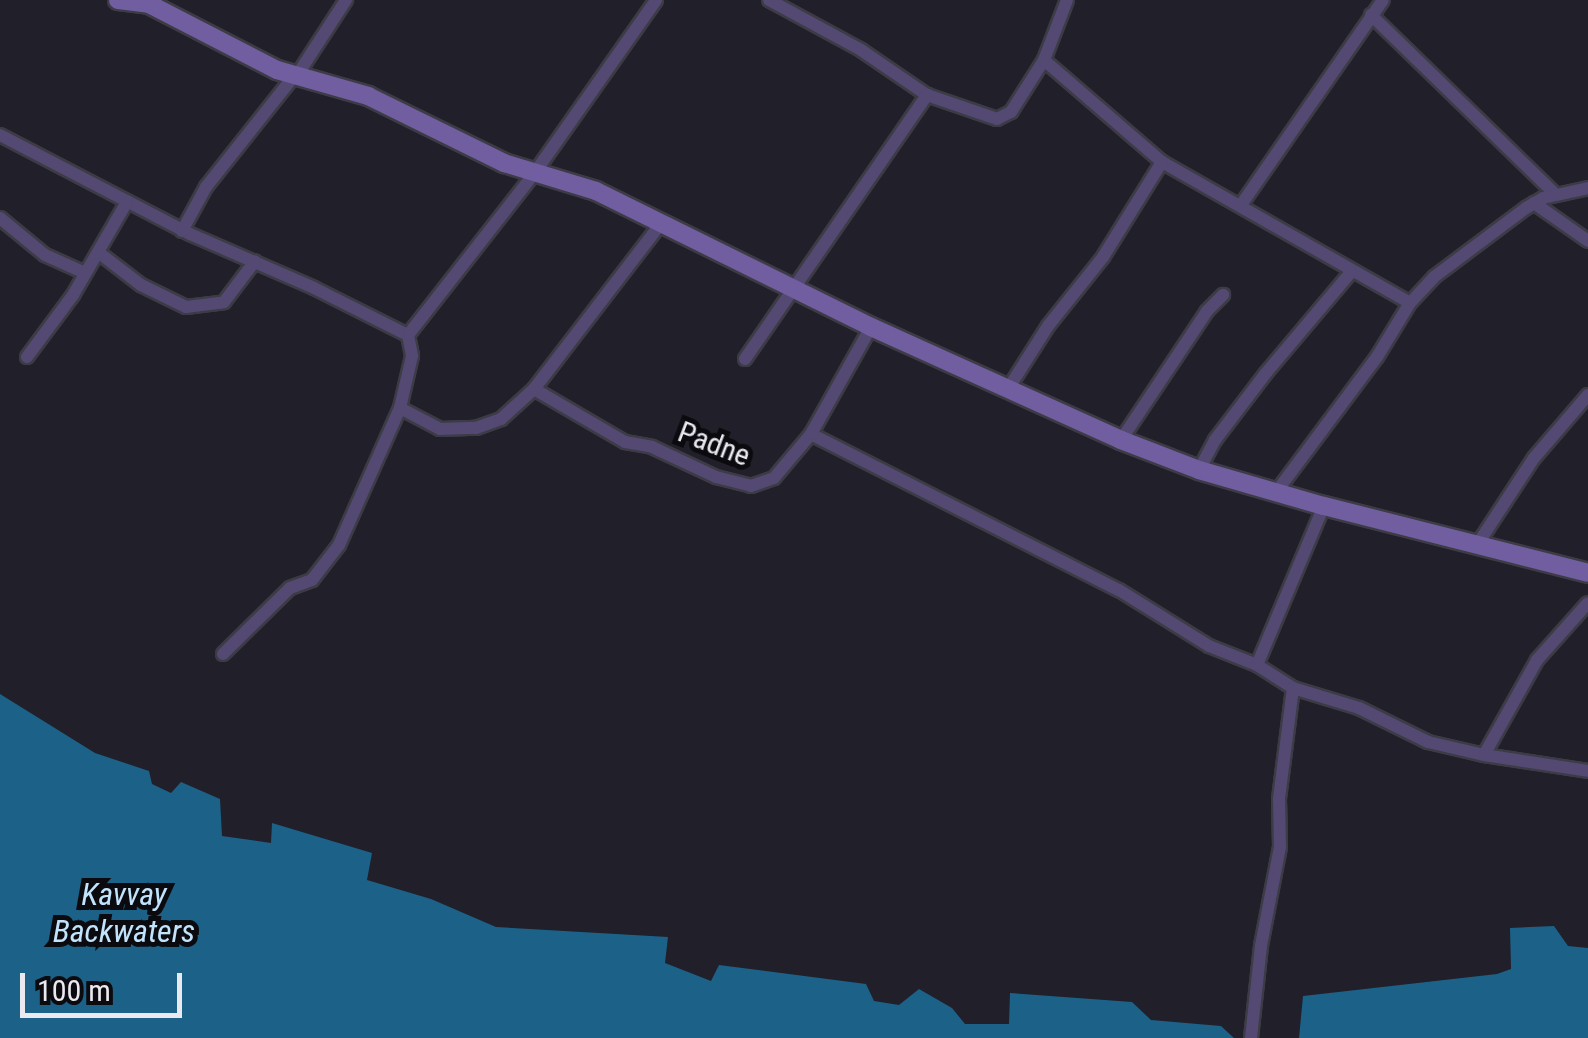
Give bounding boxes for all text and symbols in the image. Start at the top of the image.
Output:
street label: Padne [673,414,755,474]
water label: Kavvay Backwaters [53,876,195,951]
scale bar [25,953,188,1015]
text: 100 m [37,973,111,1008]

